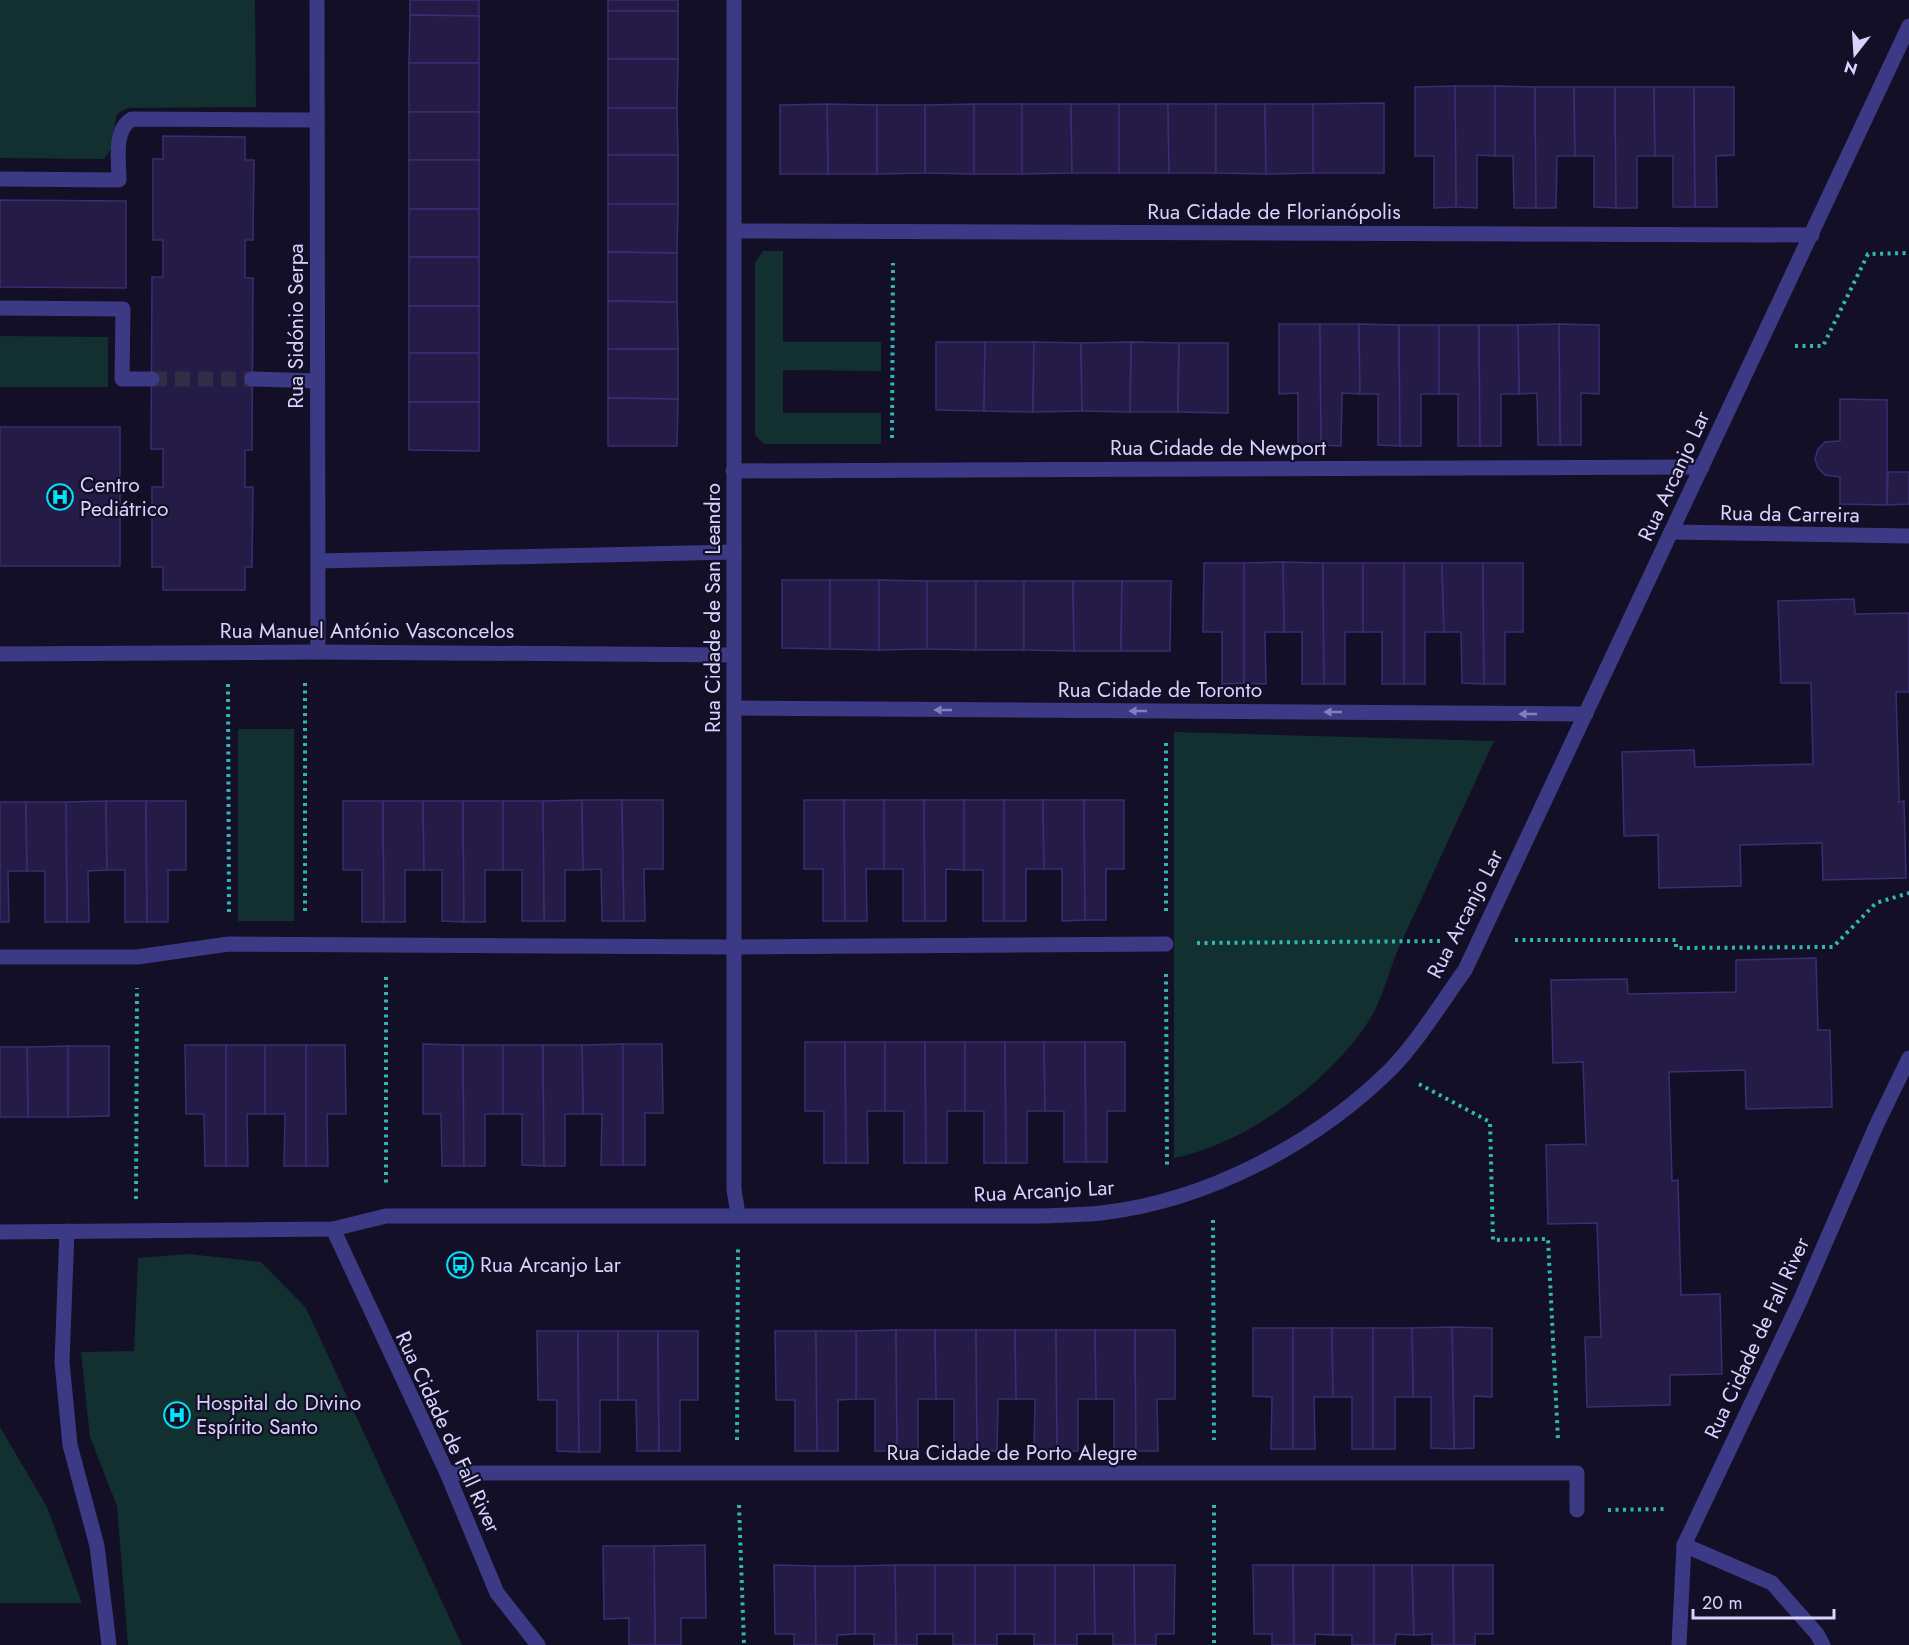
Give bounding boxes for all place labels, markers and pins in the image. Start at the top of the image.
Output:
place label: Centro Pediátrico [80,470,169,524]
hospital icon: Centro Pediátrico [45,482,75,512]
bus stop icon: Rua Arcanjo Lar [445,1250,475,1280]
place label: Rua Arcanjo Lar [480,1250,622,1280]
place label: Hospital do Divino Espírito Santo [196,1388,361,1442]
hospital icon: Hospital do Divino Espírito Santo [162,1400,192,1430]

